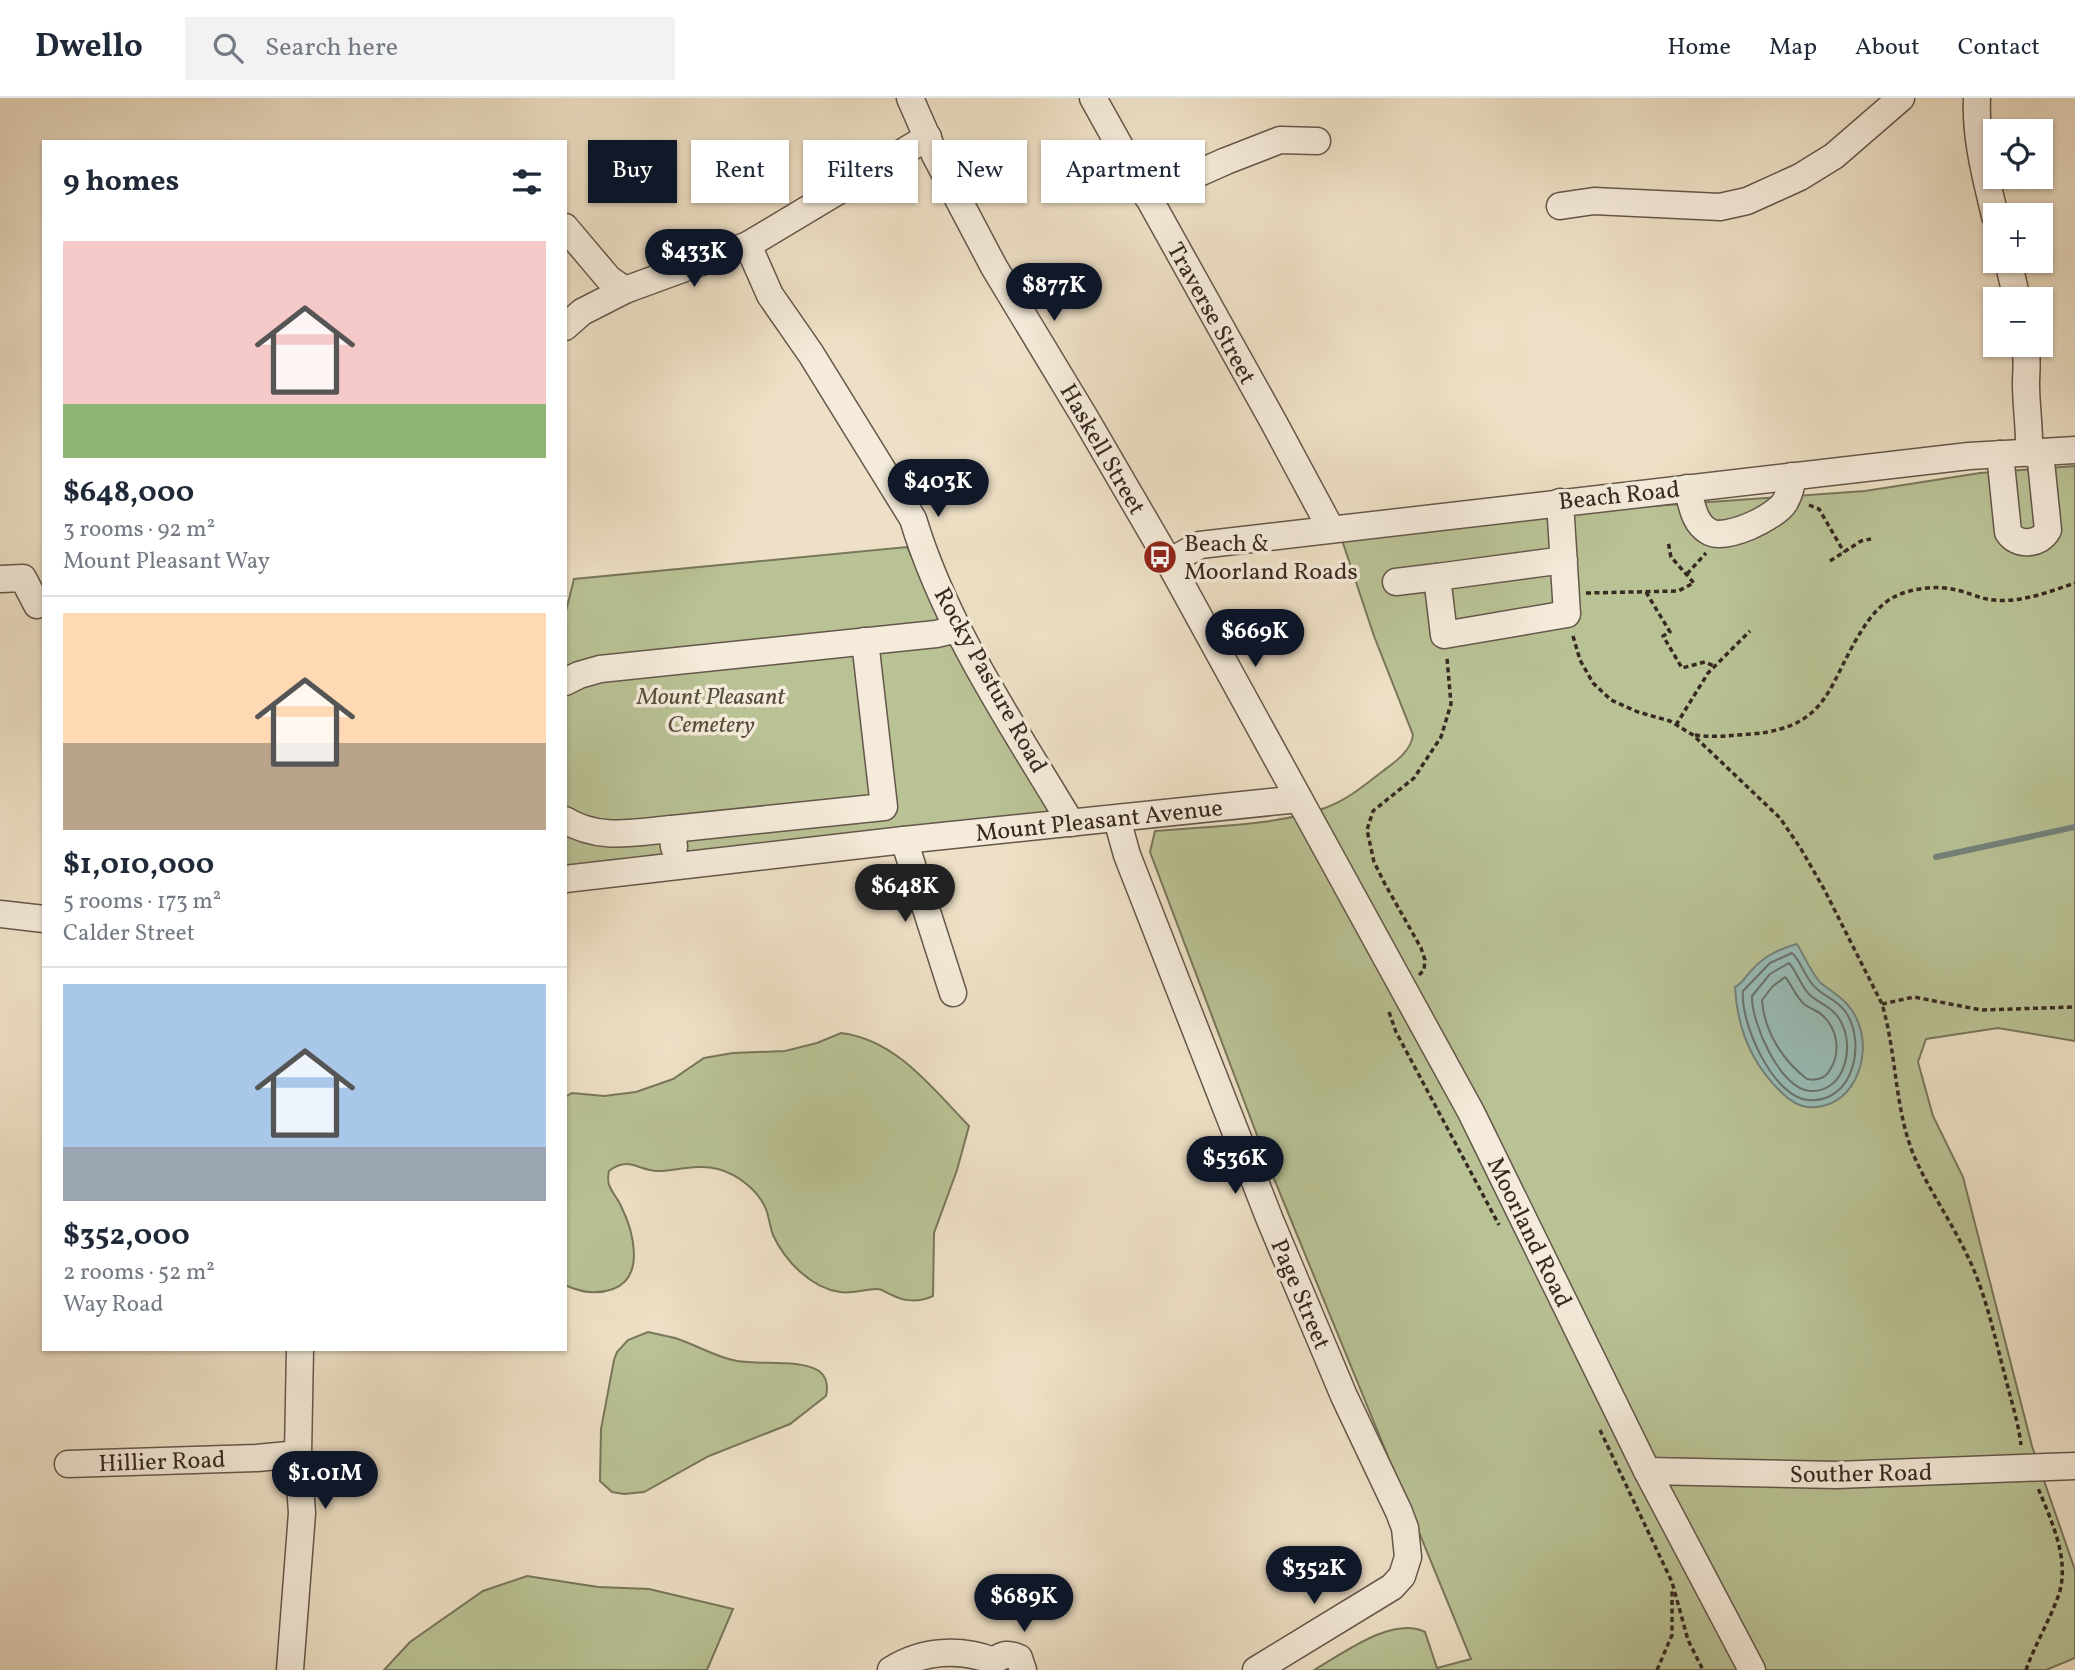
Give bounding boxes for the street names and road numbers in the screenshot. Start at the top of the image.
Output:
street label: Traverse Street [1157,237,1263,391]
street label: Haskell Street [1050,378,1153,522]
street label: Beach Road [1557,474,1682,520]
street label: Rocky Pasture Road [924,582,1054,780]
street label: Mount Pleasant Avenue [974,792,1225,852]
street label: Moorland Road [1477,1152,1579,1314]
street label: Page Street [1261,1234,1338,1355]
street label: Hillier Road [98,1444,226,1482]
street label: Souther Road [1789,1457,1933,1493]

